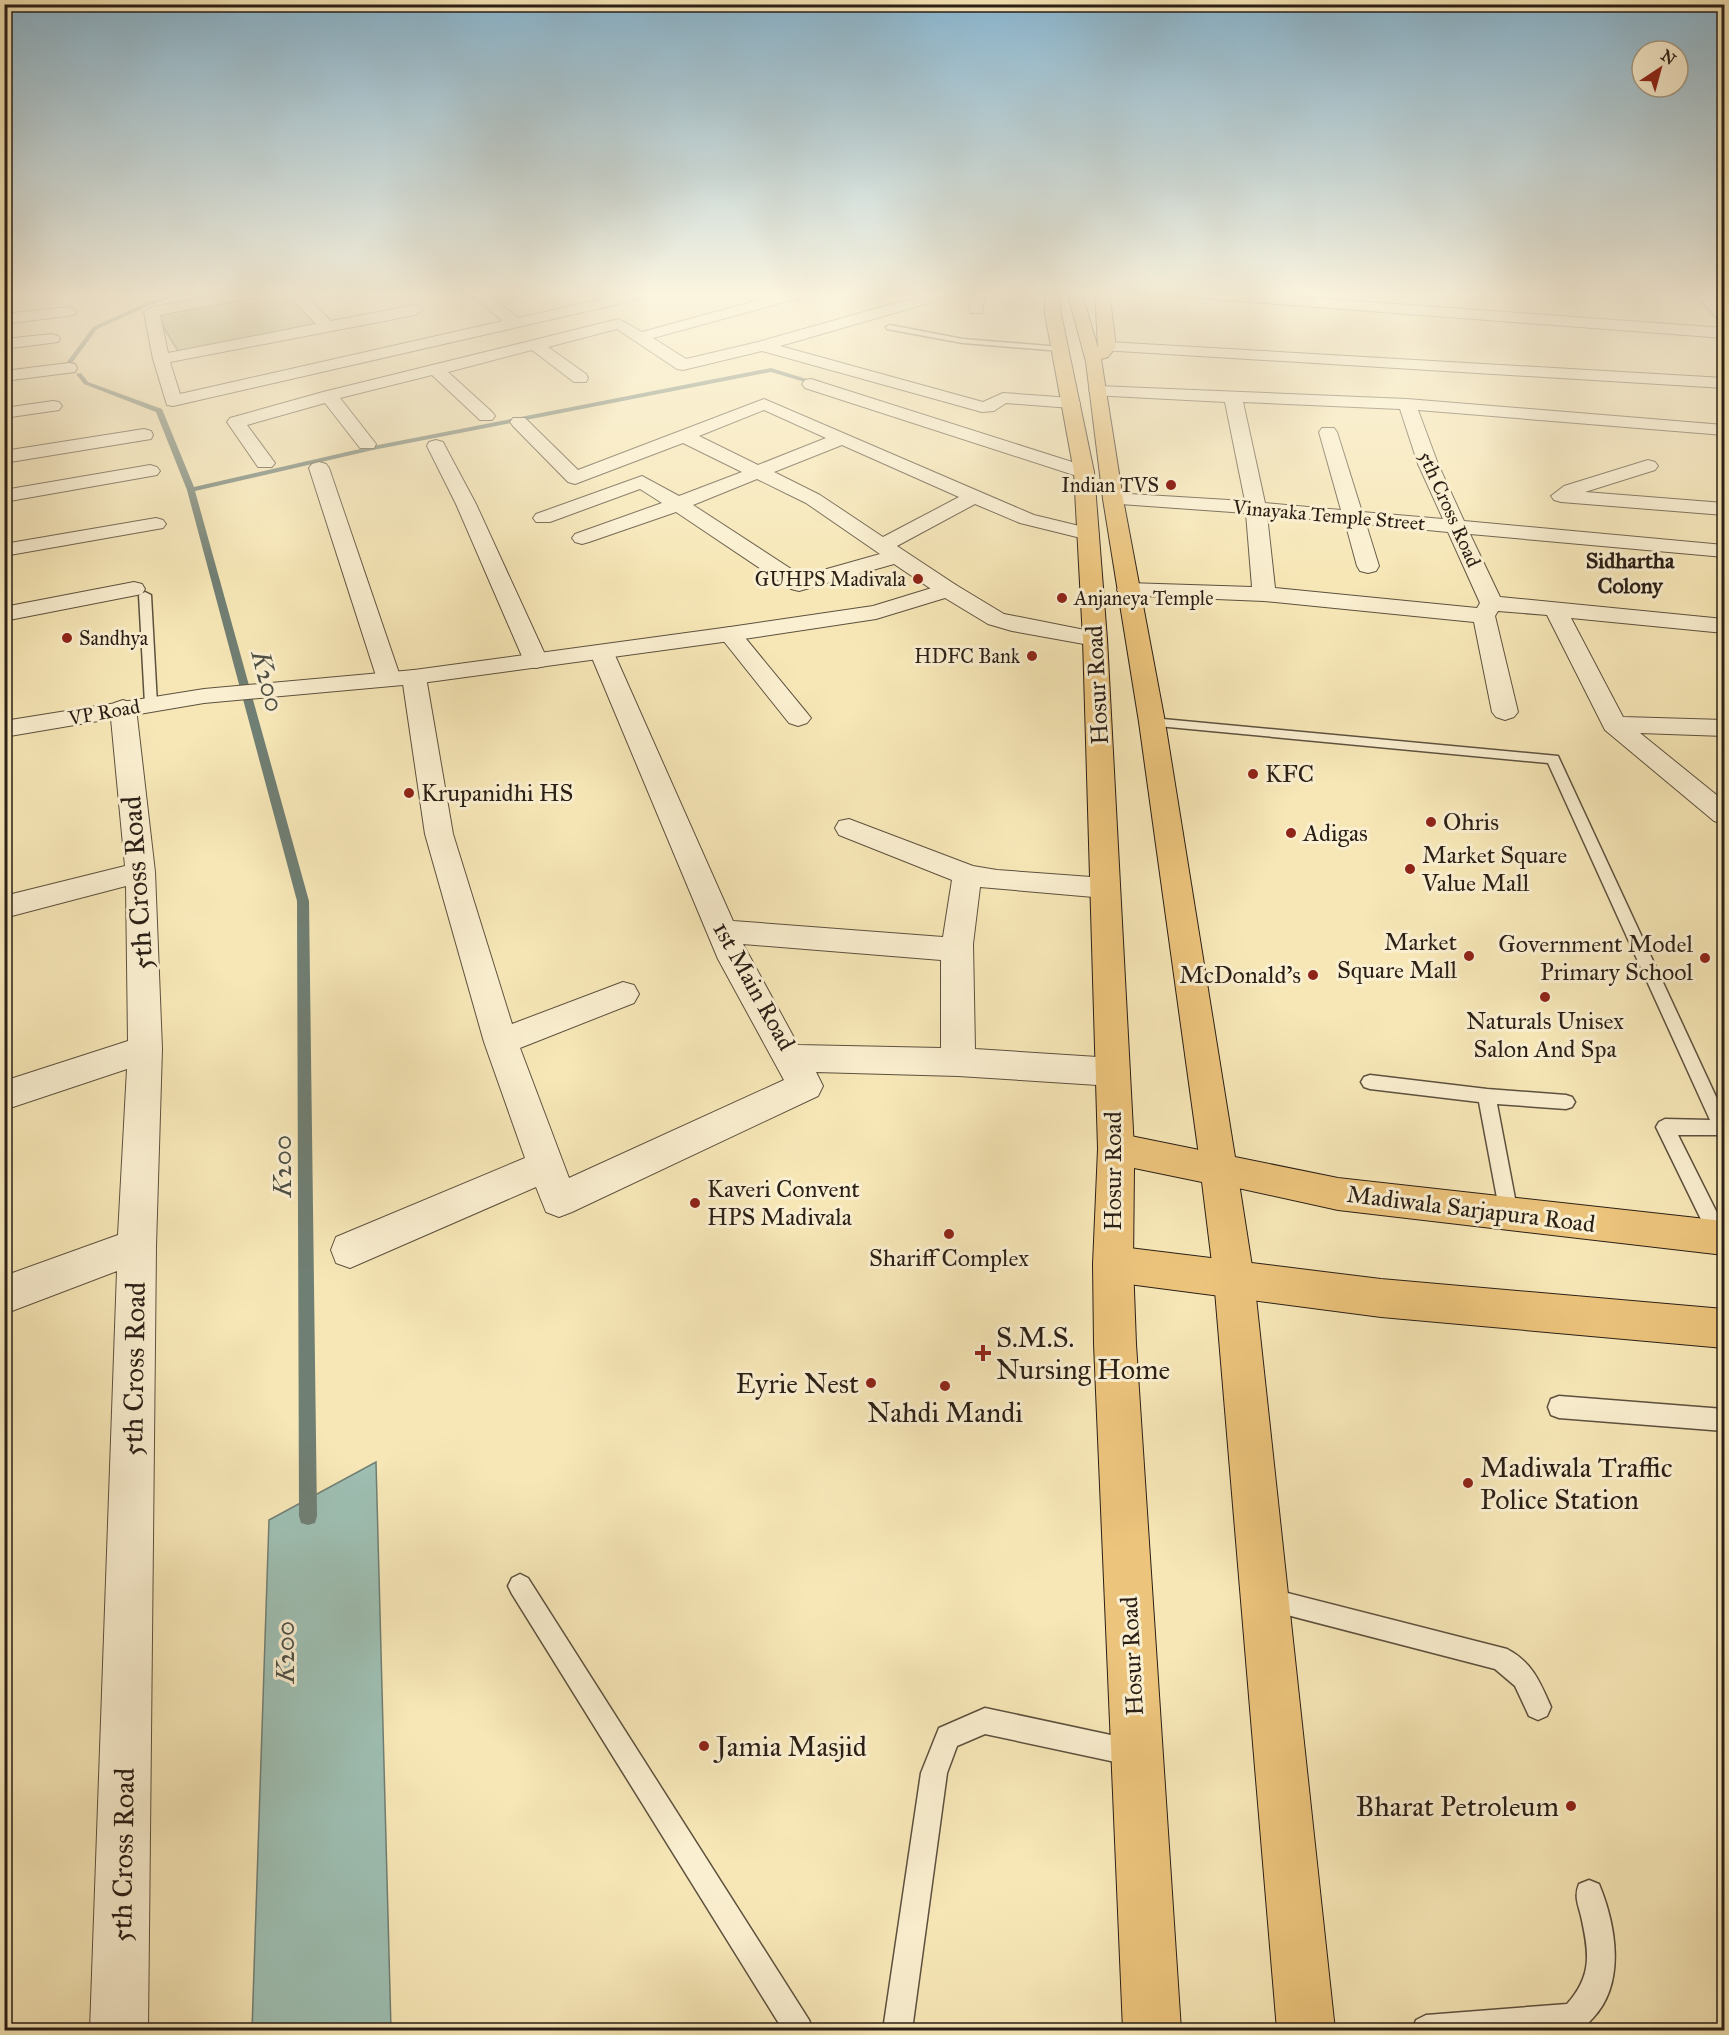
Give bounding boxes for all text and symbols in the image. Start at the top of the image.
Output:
north arrow [1630,39,1690,99]
text: N [1657,46,1680,69]
street label: 5th Cross Road [1414,447,1486,571]
place label: Indian TVS [1061,473,1159,497]
marker: Indian TVS [1164,478,1178,492]
street label: Vinayaka Temple Street [1231,495,1426,535]
district label: Sidhartha Colony [1586,547,1675,599]
place label: GUHPS Madivala [755,567,907,591]
marker: GUHPS Madivala [911,572,925,586]
place label: Anjaneya Temple [1073,586,1213,610]
marker: Anjaneya Temple [1055,591,1069,605]
street label: Hosur Road [1079,625,1115,745]
place label: Sandhya [79,626,149,650]
marker: Sandhya [60,631,74,645]
place label: HDFC Bank [914,644,1021,668]
water label: K200 [244,645,292,715]
marker: HDFC Bank [1025,649,1039,663]
street label: VP Road [65,694,142,730]
place label: KFC [1265,759,1314,789]
marker: KFC [1246,767,1260,781]
place label: Krupanidhi HS [421,778,573,808]
marker: Krupanidhi HS [402,786,416,800]
street label: 5th Cross Road [113,795,161,971]
place label: Ohris [1443,807,1499,837]
marker: Ohris [1424,815,1438,829]
place label: Adigas [1302,818,1368,848]
marker: Adigas [1284,826,1298,840]
place label: Market Square Value Mall [1421,840,1567,898]
marker: Market Square Value Mall [1403,862,1417,876]
street label: 1st Main Road [706,916,802,1056]
place label: Market Square Mall [1337,927,1458,985]
place label: Government Model Primary School [1498,929,1694,987]
marker: Market Square Mall [1462,949,1476,963]
marker: Government Model Primary School [1698,951,1712,965]
place label: McDonald's [1179,960,1301,990]
marker: McDonald's [1306,968,1320,982]
marker: Naturals Unisex Salon And Spa [1538,990,1552,1004]
place label: Naturals Unisex Salon And Spa [1466,1006,1624,1064]
street label: Hosur Road [1098,1111,1128,1231]
water label: K200 [266,1135,298,1199]
place label: Kaveri Convent HPS Madivala [707,1174,860,1232]
street label: Madiwala Sarjapura Road [1345,1179,1597,1239]
marker: Kaveri Convent HPS Madivala [688,1196,702,1210]
marker: Shariff Complex [942,1227,956,1241]
place label: Shariff Complex [869,1243,1029,1273]
street label: 5th Cross Road [115,1282,153,1456]
place label: S.M.S. Nursing Home [996,1320,1170,1387]
marker: S.M.S. Nursing Home [974,1344,992,1362]
place label: Eyrie Nest [735,1366,859,1401]
marker: Eyrie Nest [864,1376,878,1390]
marker: Nahdi Mandi [938,1379,952,1393]
place label: Nahdi Mandi [867,1395,1023,1430]
place label: Madiwala Traffic Police Station [1480,1450,1673,1517]
marker: Madiwala Traffic Police Station [1461,1476,1475,1490]
street label: Hosur Road [1114,1596,1150,1716]
water label: K200 [269,1621,301,1685]
place label: Jamia Masjid [713,1729,867,1764]
marker: Jamia Masjid [697,1739,711,1753]
street label: 5th Cross Road [104,1768,142,1942]
place label: Bharat Petroleum [1356,1789,1559,1824]
marker: Bharat Petroleum [1564,1799,1578,1813]

